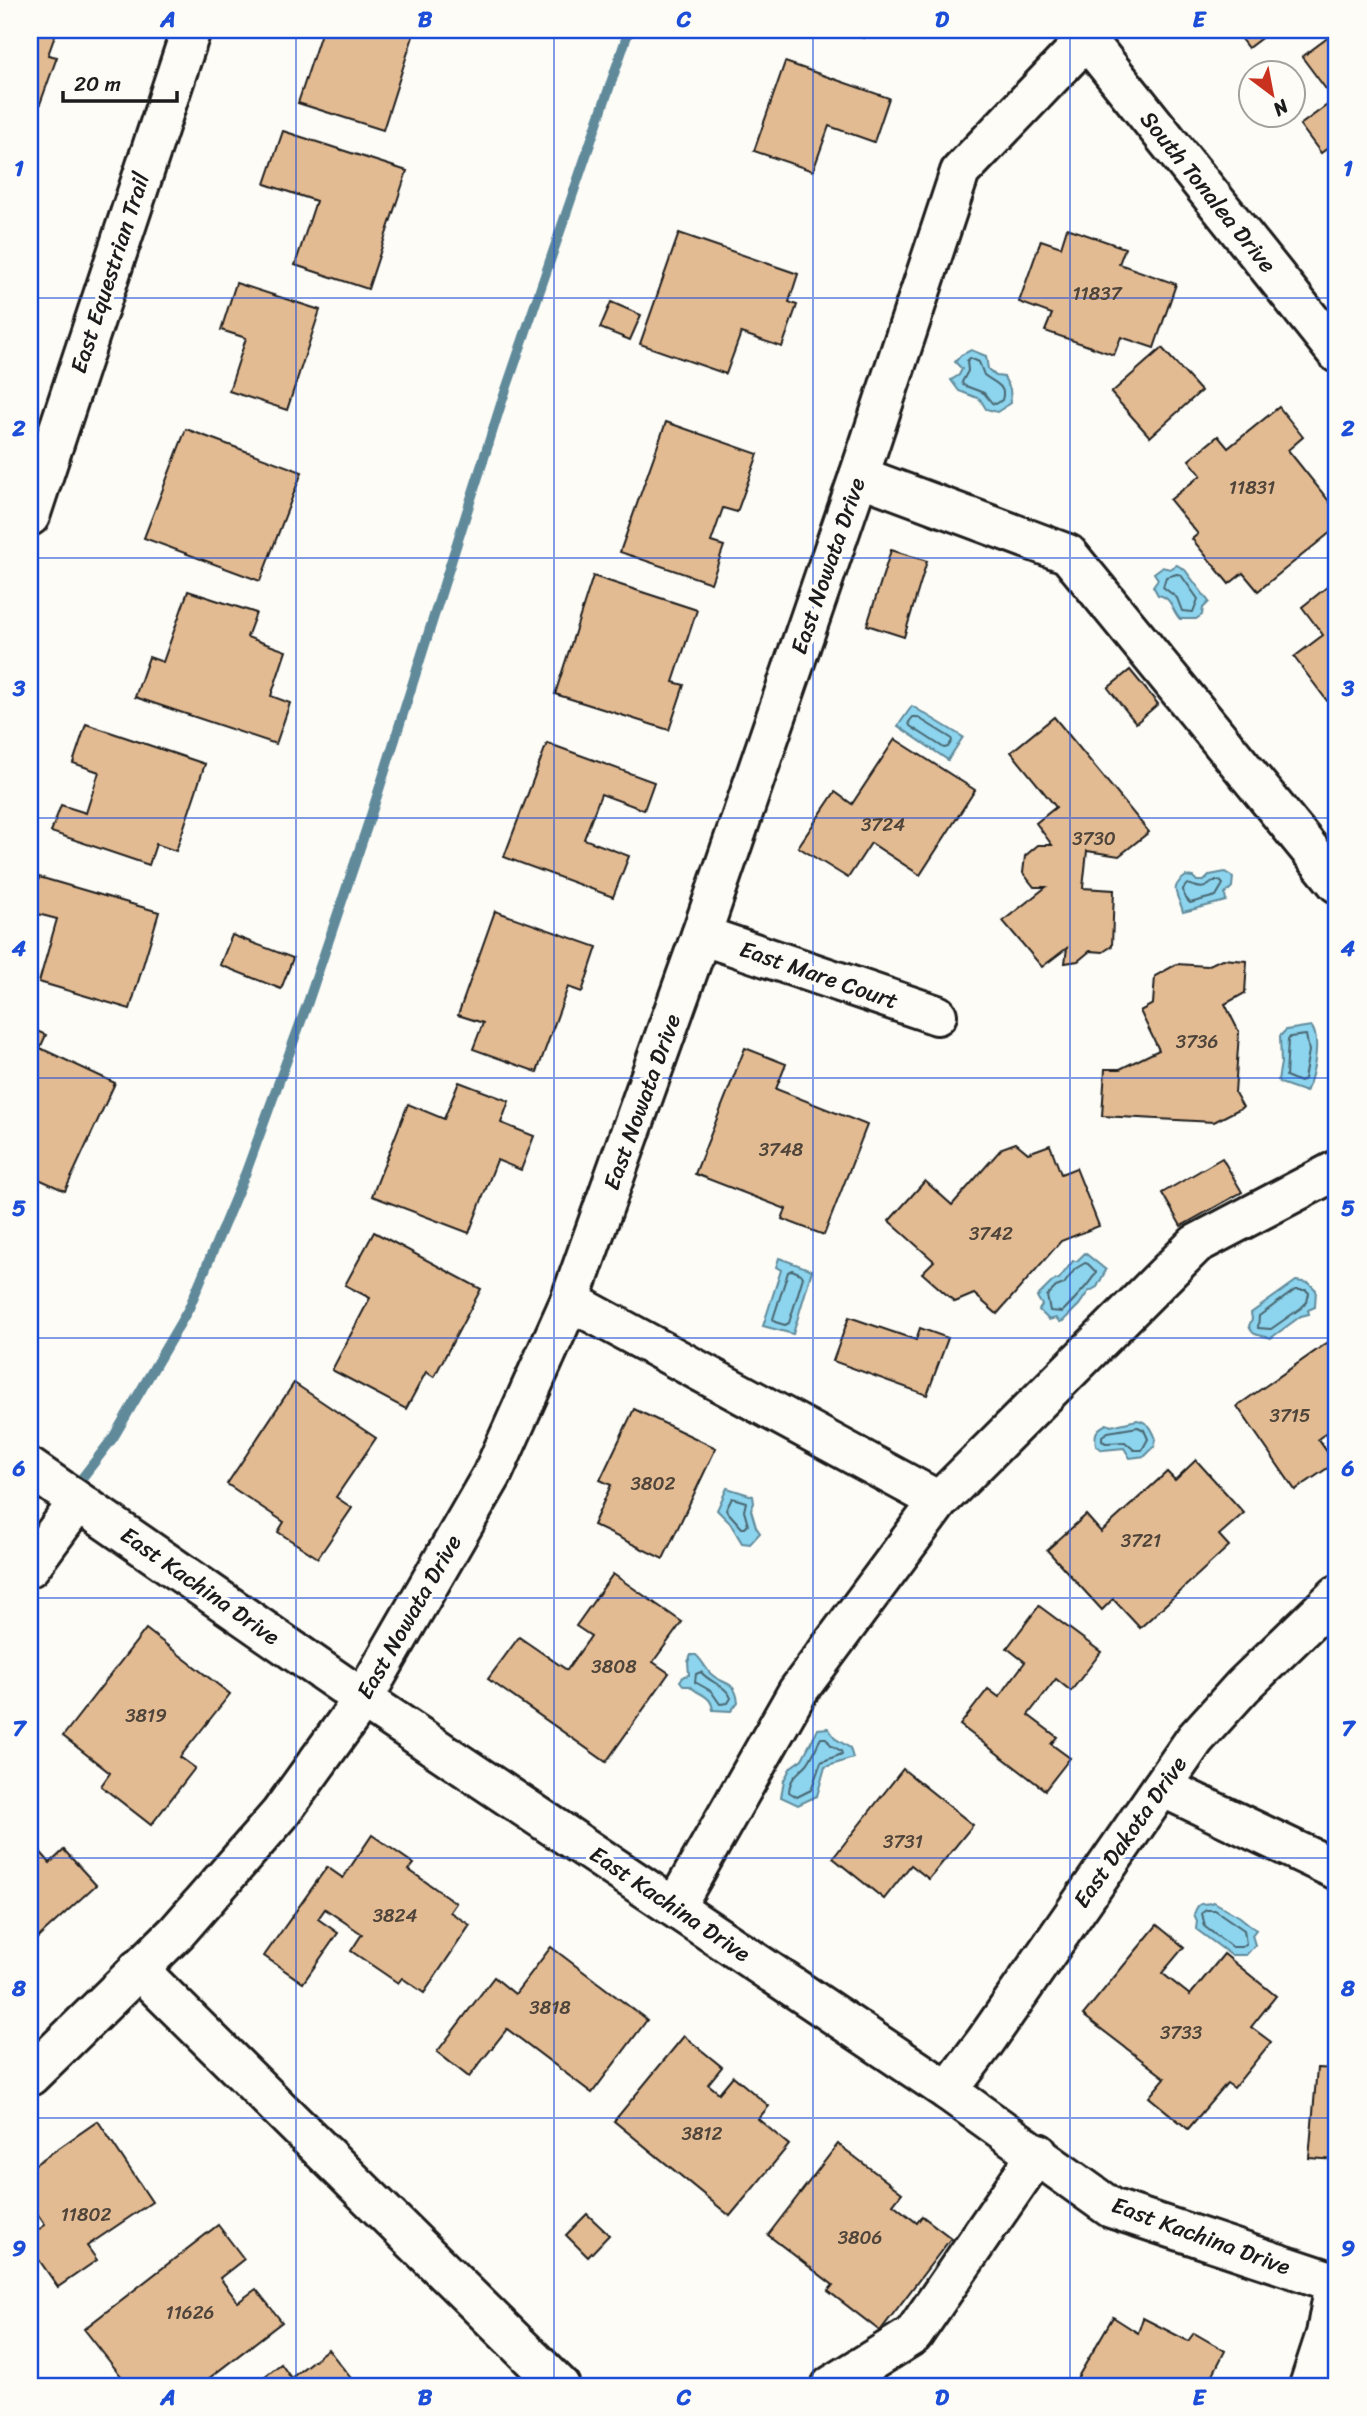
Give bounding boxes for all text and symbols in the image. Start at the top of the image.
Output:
text: A [159,0,176,40]
text: B [418,0,433,40]
text: C [676,0,692,40]
text: D [935,0,950,40]
text: E [1193,0,1208,40]
scale bar [63,60,177,104]
north arrow [1238,60,1308,130]
text: 20 m [74,65,121,103]
text: N [1266,90,1296,126]
street label: South Tonalea Drive [1129,101,1287,283]
text: 1 [14,148,24,189]
text: 1 [1343,148,1353,189]
street label: East Equestrian Trail [58,167,162,379]
house number: 11837 [1072,277,1123,310]
text: 2 [11,408,26,449]
text: 2 [1340,408,1355,449]
house number: 11831 [1229,471,1275,504]
street label: East Nowata Drive [779,472,877,660]
text: 3 [12,668,26,709]
text: 3 [1341,668,1355,709]
house number: 3724 [861,808,905,841]
house number: 3730 [1072,822,1116,855]
text: 4 [11,928,27,969]
text: 4 [1340,928,1356,969]
street label: East Mare Court [734,929,904,1021]
street label: East Nowata Drive [591,1008,693,1196]
house number: 3736 [1176,1025,1218,1058]
house number: 3748 [759,1133,804,1166]
text: 5 [12,1188,26,1229]
text: 5 [1341,1188,1355,1229]
house number: 3742 [969,1217,1013,1250]
house number: 3715 [1269,1399,1311,1432]
text: 6 [11,1448,26,1489]
text: 6 [1340,1448,1355,1489]
house number: 3802 [631,1467,675,1500]
street label: East Kachina Drive [111,1515,289,1657]
house number: 3721 [1121,1524,1161,1557]
street label: East Nowata Drive [345,1527,473,1707]
house number: 3808 [591,1650,637,1683]
house number: 3819 [125,1699,167,1732]
text: 7 [12,1708,27,1749]
text: 7 [1341,1708,1356,1749]
street label: East Dakota Drive [1062,1747,1198,1917]
house number: 3731 [883,1825,923,1858]
street label: East Kachina Drive [581,1835,759,1973]
house number: 3824 [373,1899,417,1932]
text: 8 [11,1968,26,2009]
text: 8 [1340,1968,1355,2009]
house number: 3818 [529,1991,571,2024]
house number: 3733 [1160,2016,1203,2049]
house number: 3812 [681,2117,723,2150]
street label: East Kachina Drive [1106,2185,1296,2287]
house number: 11802 [61,2198,111,2231]
house number: 3806 [838,2221,882,2254]
text: 9 [12,2228,26,2269]
text: 9 [1341,2228,1355,2269]
house number: 11626 [166,2296,214,2329]
text: A [159,2377,176,2416]
text: B [418,2377,433,2416]
text: C [676,2377,692,2416]
text: D [935,2377,950,2416]
text: E [1193,2377,1208,2416]

